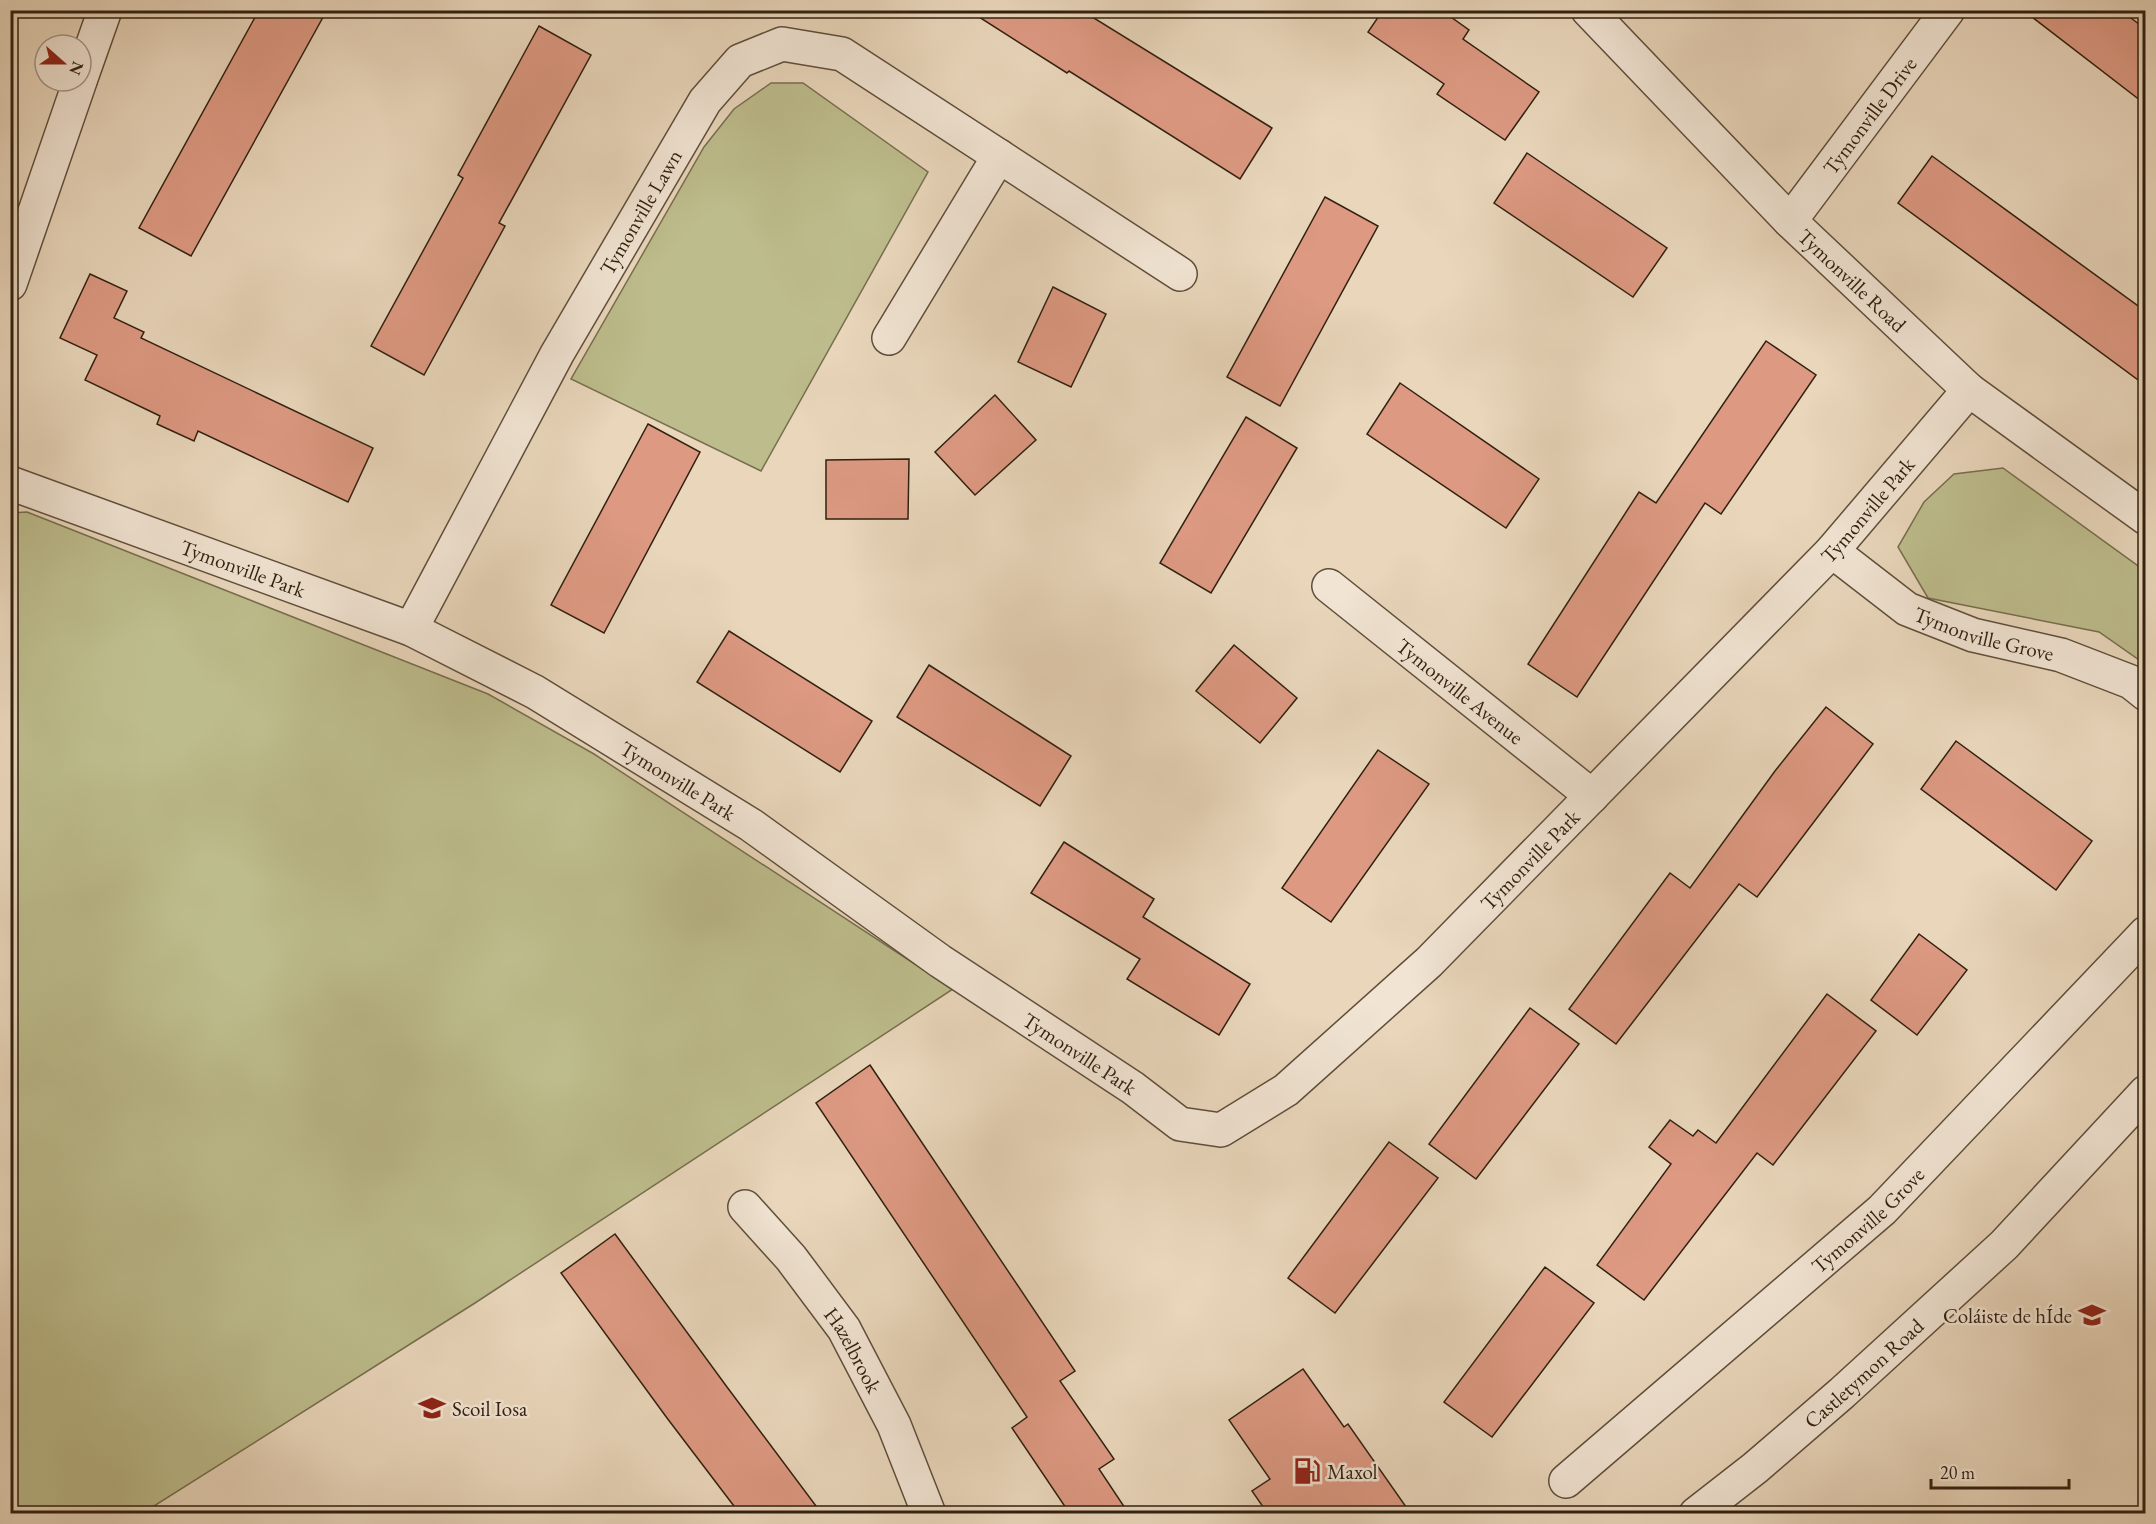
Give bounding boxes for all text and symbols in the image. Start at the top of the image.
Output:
north arrow [33,33,93,93]
street label: Tymonville Drive [1816,51,1922,180]
text: N [64,58,89,78]
street label: Tymonville Lawn [593,144,687,280]
street label: Tymonville Road [1793,222,1913,338]
street label: Tymonville Park [1814,450,1921,569]
street label: Tymonville Park [177,533,310,603]
street label: Tymonville Grove [1910,600,2057,666]
street label: Tymonville Avenue [1391,632,1530,750]
street label: Tymonville Park [615,734,742,827]
street label: Tymonville Park [1474,802,1586,916]
street label: Tymonville Park [1018,1006,1143,1101]
street label: Tymonville Grove [1805,1161,1930,1279]
school or university icon: Coláiste de hÍde [2077,1300,2107,1330]
street label: Hazelbrook [819,1301,889,1398]
place label: Coláiste de hÍde [1943,1302,2072,1329]
street label: Castletymon Road [1798,1312,1929,1434]
school or university icon: Scoil Iosa [417,1393,447,1423]
place label: Scoil Iosa [452,1395,528,1422]
scale bar [1931,1452,2069,1490]
fuel station icon: Maxol [1292,1456,1322,1486]
place label: Maxol [1327,1458,1378,1485]
text: 20 m [1940,1461,1975,1484]

